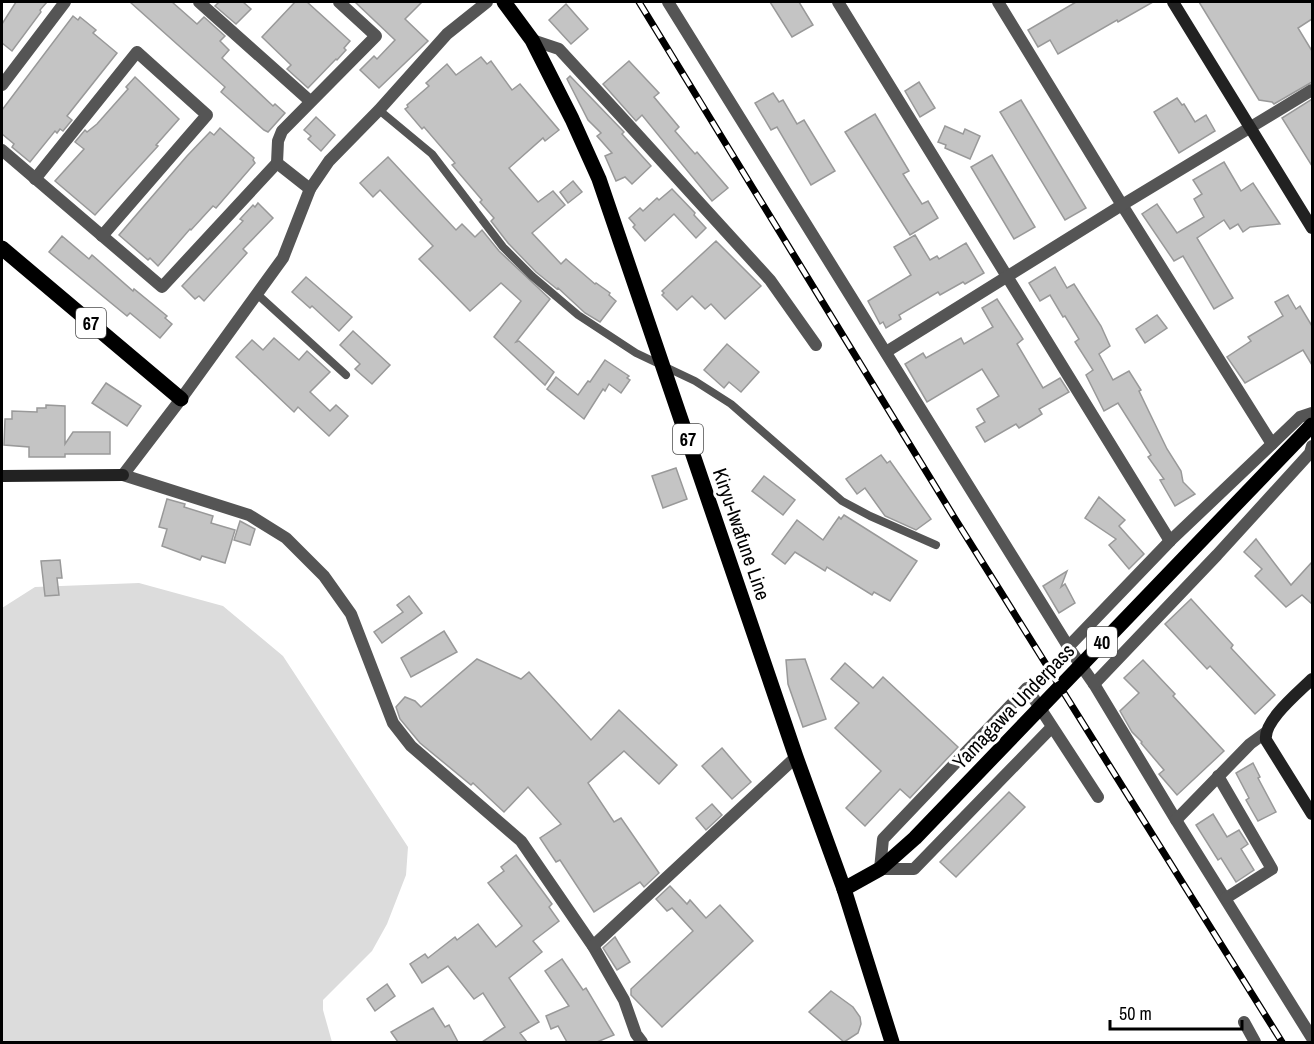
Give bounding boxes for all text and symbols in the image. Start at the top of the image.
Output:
road number: 67 [76,308,106,338]
road number: 67 [673,424,703,454]
street label: Kiryu-Iwafune Line [707,465,777,603]
road number: 40 [1087,627,1117,657]
street label: Yamagawa Underpass [946,637,1080,775]
scale bar [1110,993,1242,1031]
text: 50 m [1119,1001,1152,1026]

